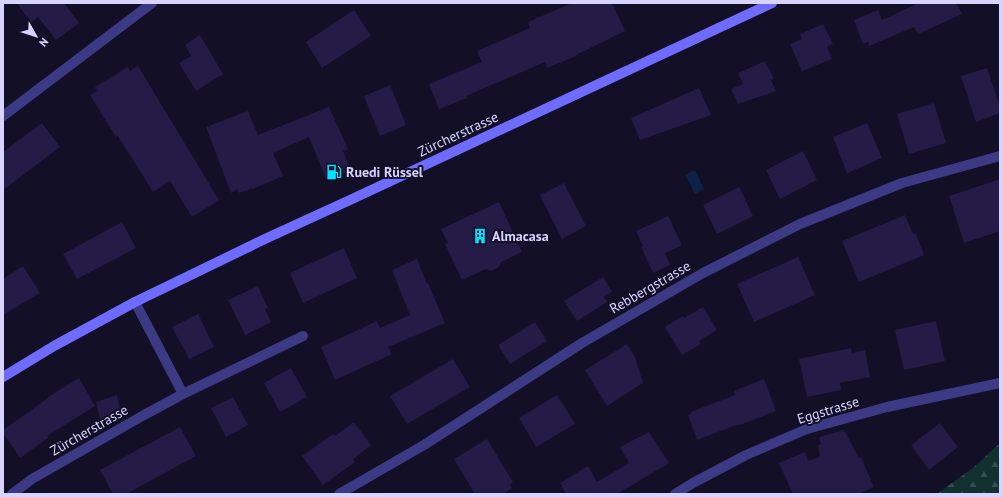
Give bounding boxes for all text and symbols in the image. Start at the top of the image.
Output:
north arrow [16,16,56,56]
text: N [36,35,51,50]
street label: Zürcherstrasse [415,107,501,161]
fuel station icon: Ruedi Rüssel [325,163,343,181]
place label: Ruedi Rüssel [346,163,424,181]
building icon: Almacasa [471,227,489,245]
place label: Almacasa [492,227,549,245]
street label: Rebbergstrasse [606,257,694,317]
street label: Eggstrasse [795,392,861,428]
street label: Zürcherstrasse [47,400,131,460]

